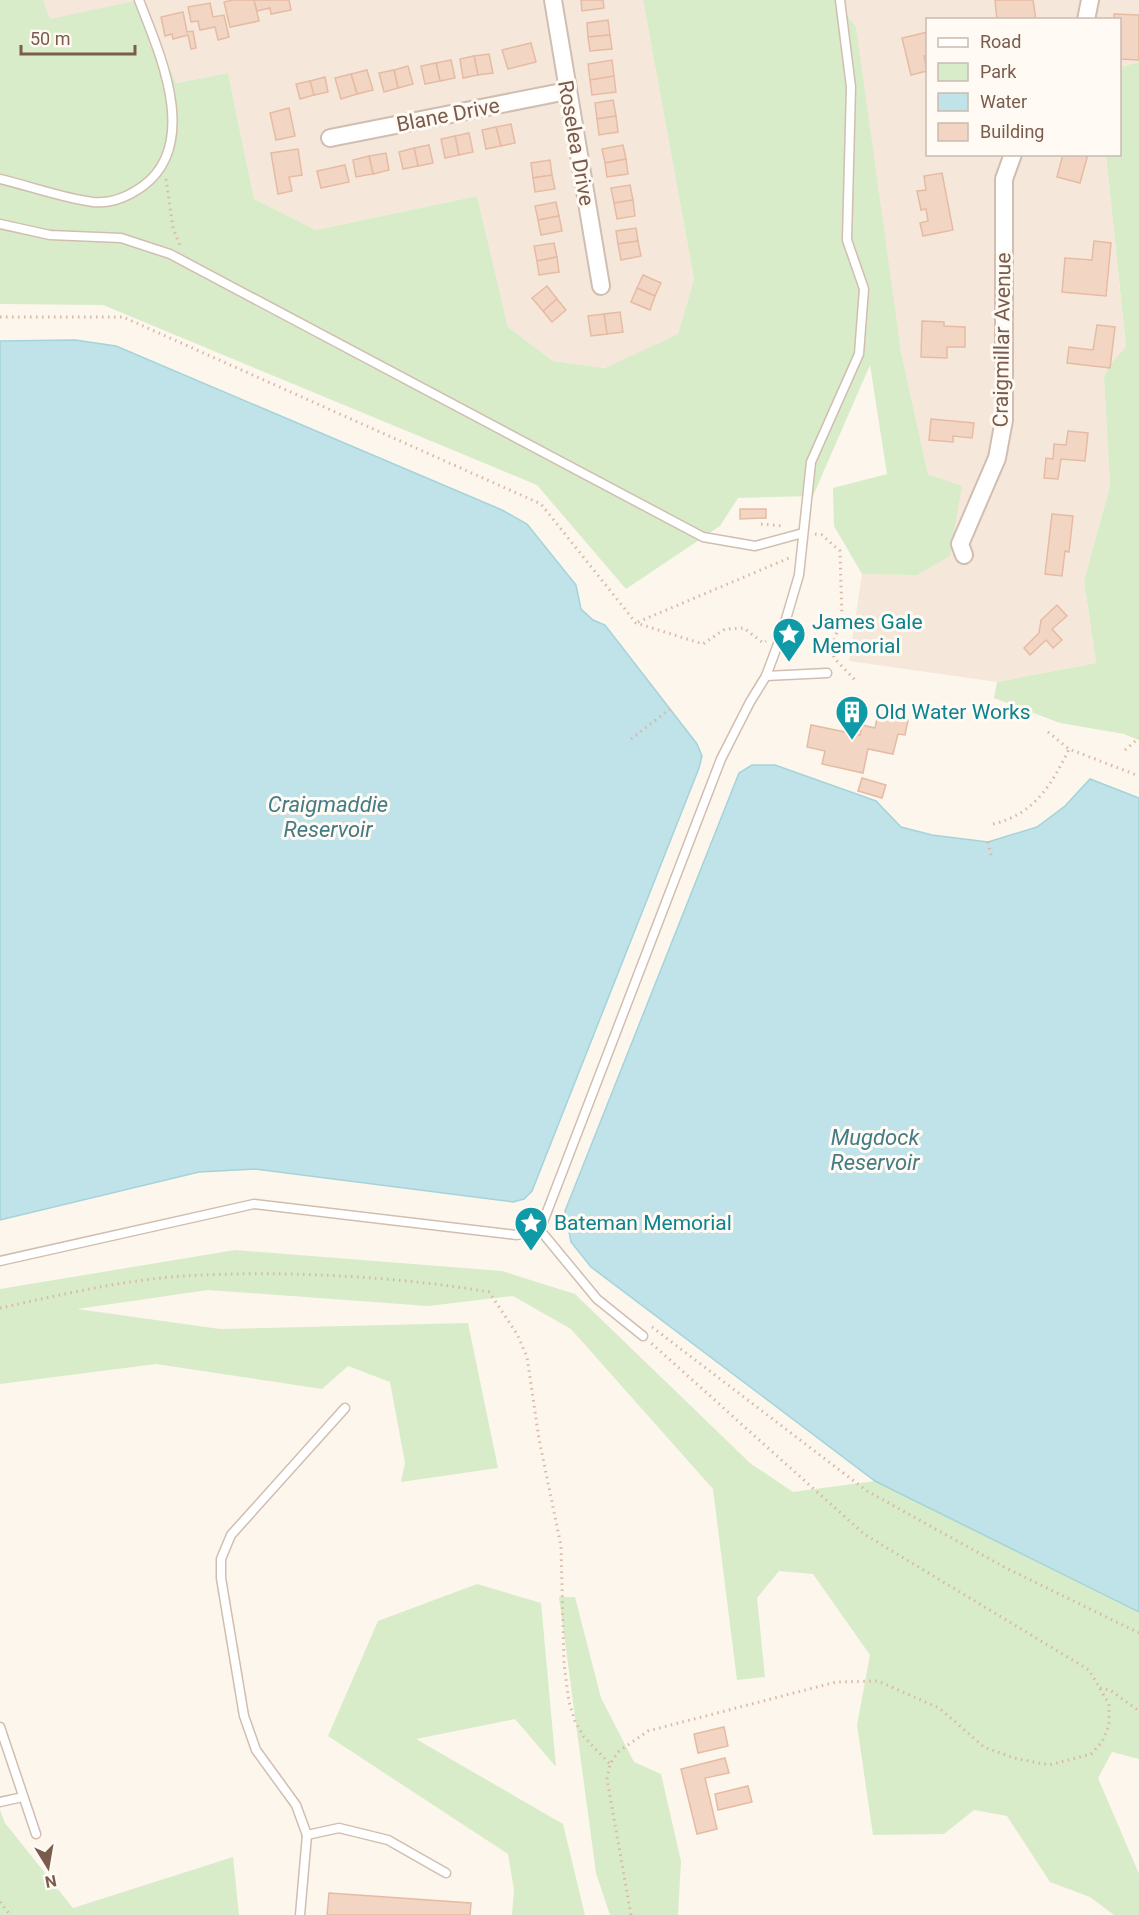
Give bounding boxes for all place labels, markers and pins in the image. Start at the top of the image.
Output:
place label: James Gale Memorial [812,610,923,658]
place icon: James Gale Memorial [771,616,807,663]
building icon: Old Water Works [834,694,870,741]
place label: Old Water Works [875,700,1031,724]
place icon: Bateman Memorial [513,1205,549,1252]
place label: Bateman Memorial [554,1211,732,1235]

